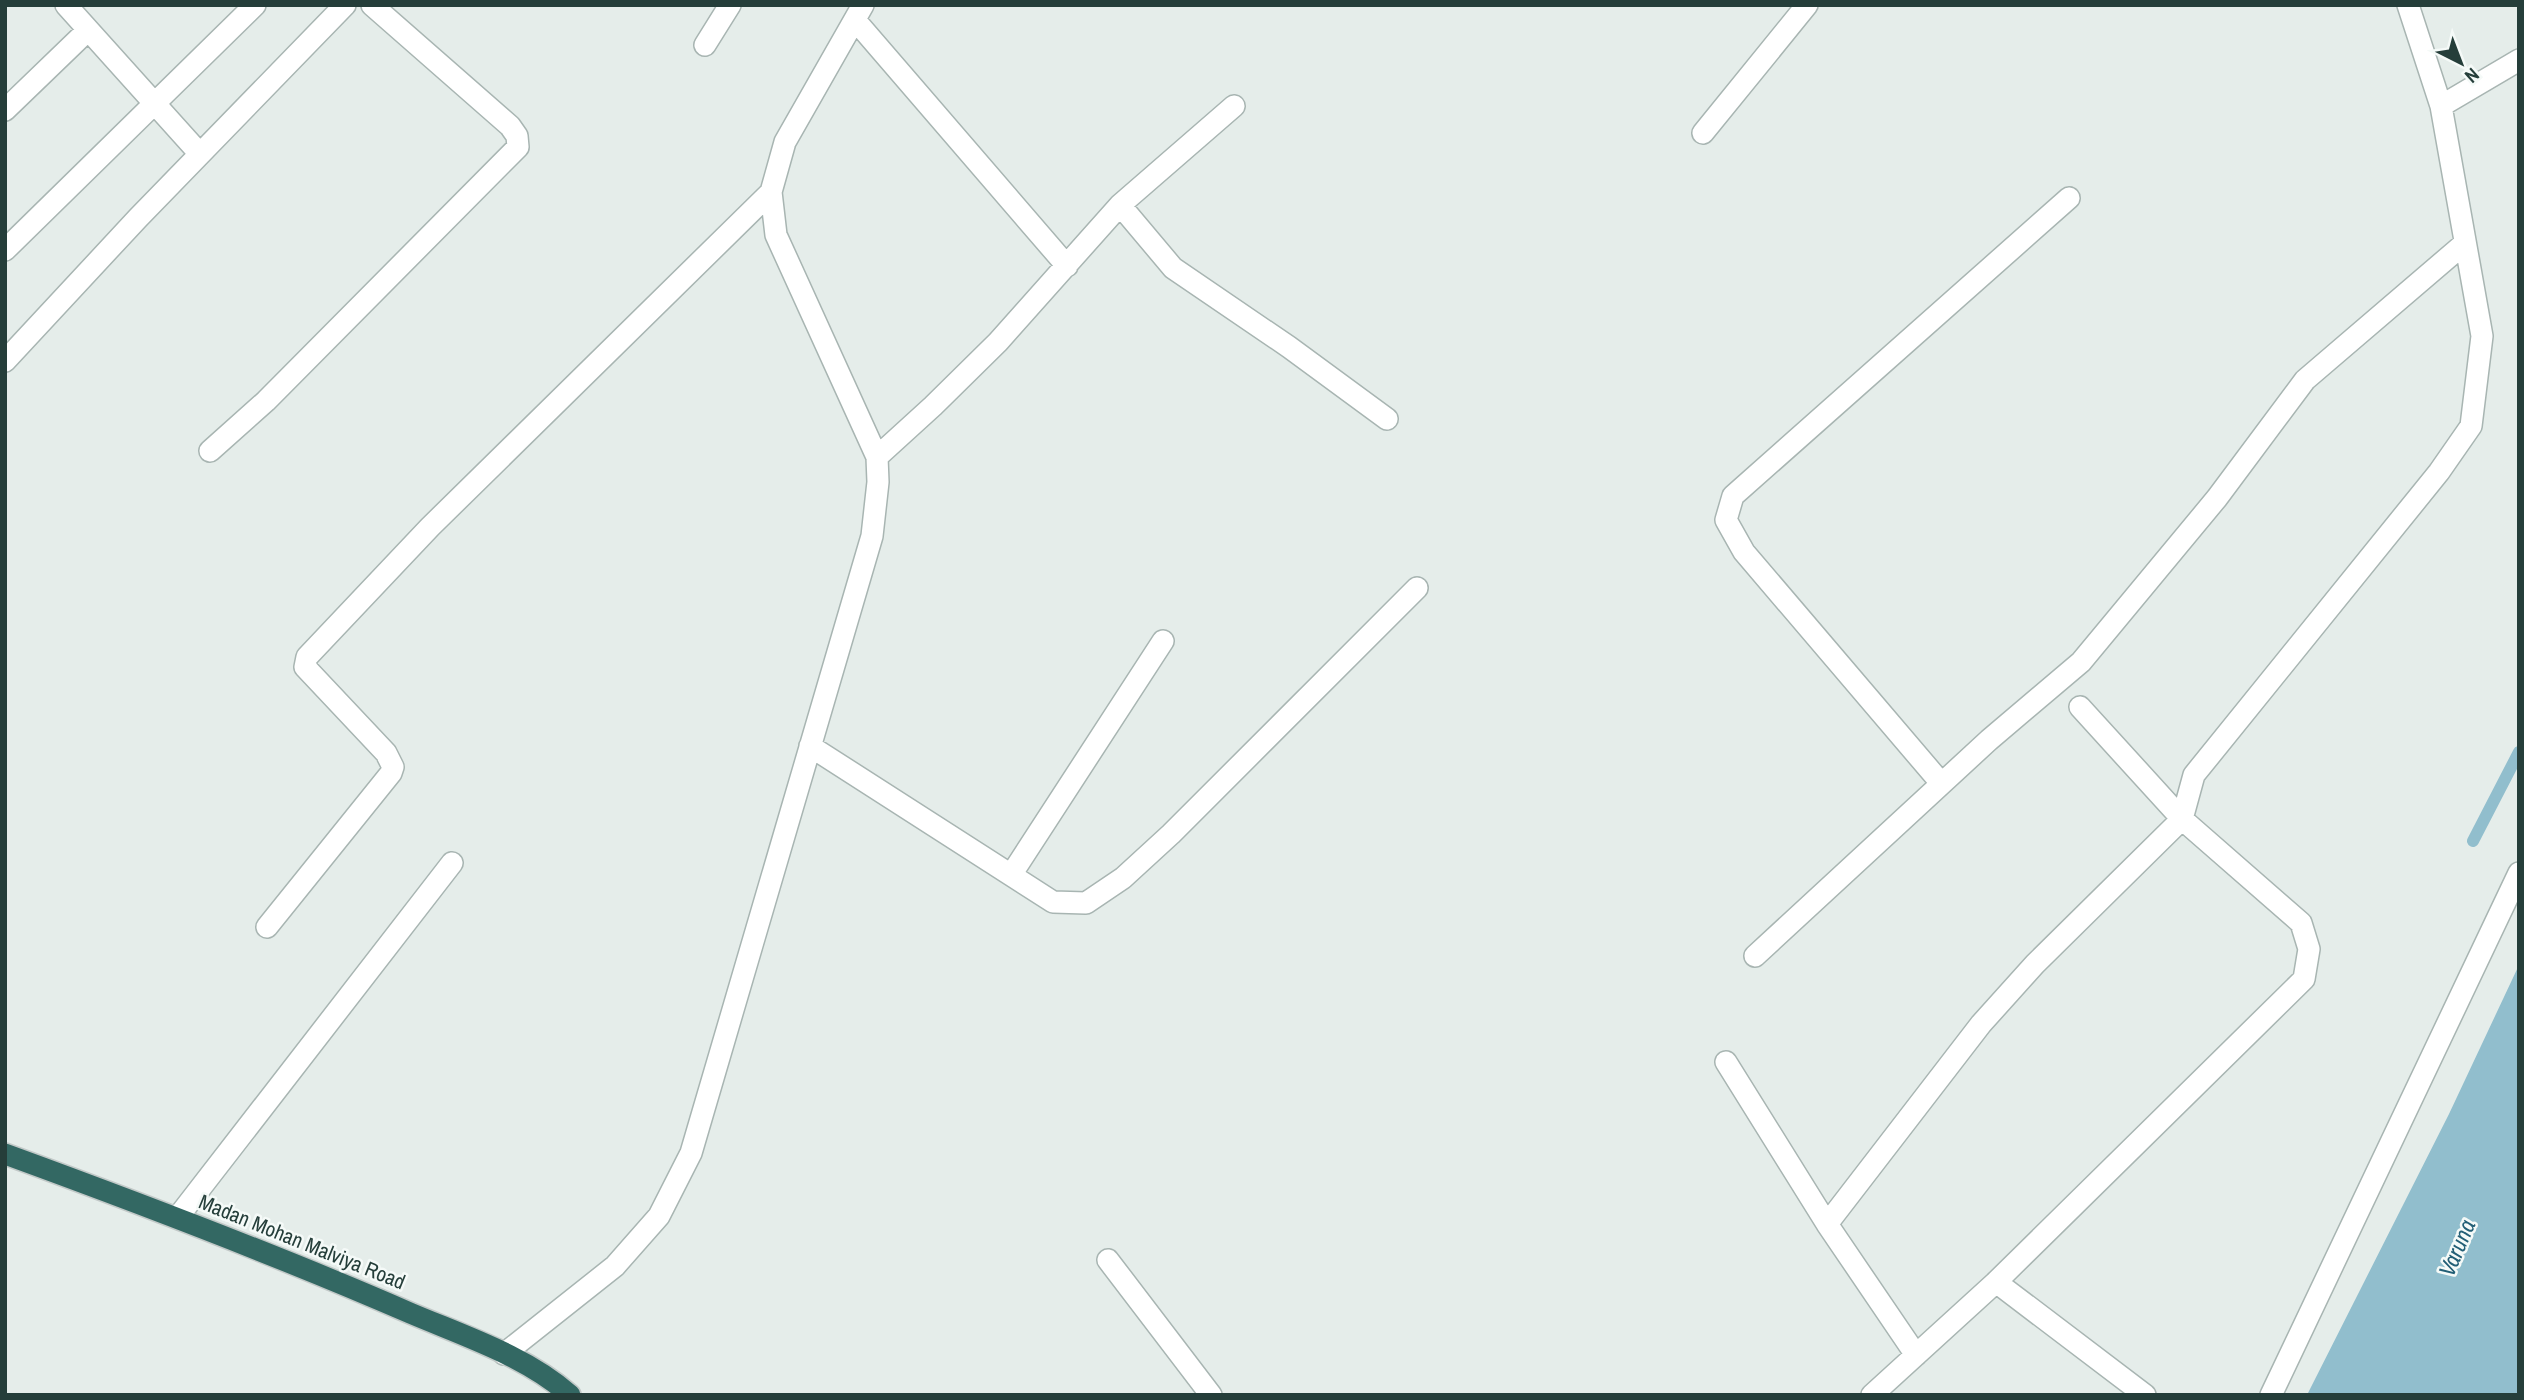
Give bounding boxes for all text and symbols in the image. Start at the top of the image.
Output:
north arrow [2426,28,2496,98]
text: N [2459,62,2485,89]
street label: Madan Mohan Malviya Road [195,1187,410,1296]
water label: Varuna [2431,1215,2482,1281]

